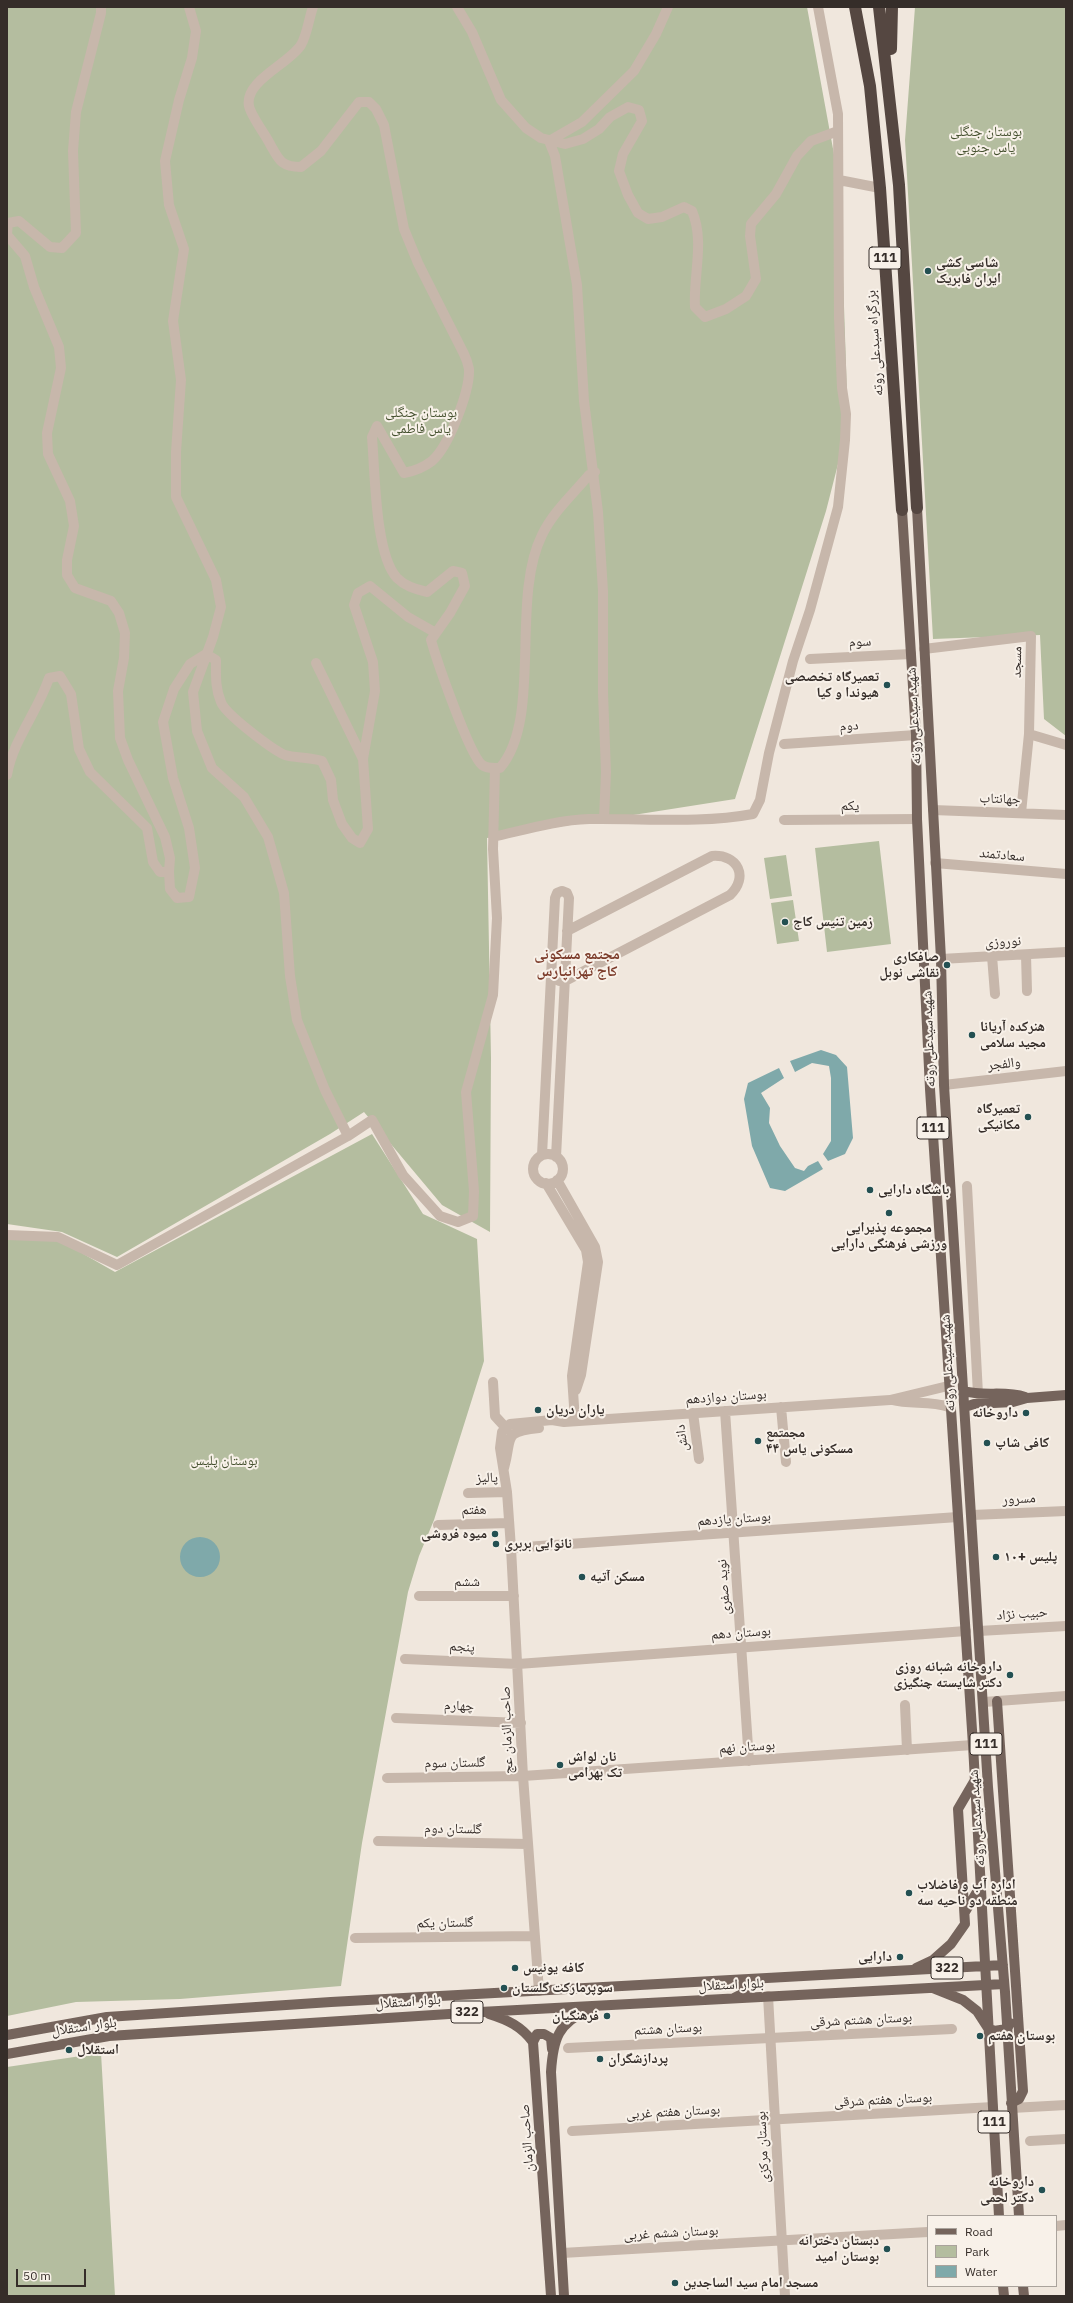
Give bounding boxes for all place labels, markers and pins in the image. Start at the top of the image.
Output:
place label: شاسی کشی ایران فابریک [936,255,1001,288]
marker: شاسی کشی ایران فابریک [923,266,933,276]
place label: تعمیرگاه تخصصی هیوندا و کیا [785,669,879,702]
marker: تعمیرگاه تخصصی هیوندا و کیا [882,680,892,690]
place label: زمین تنیس کاج [793,914,873,930]
marker: زمین تنیس کاج [780,917,790,927]
place label: صافکاری نقاشی نوبل [879,949,939,982]
marker: صافکاری نقاشی نوبل [942,960,952,970]
place label: هنرکده آریانا مجید سلامی [980,1019,1046,1052]
marker: هنرکده آریانا مجید سلامی [967,1030,977,1040]
place label: تعمیرگاه مکانیکی [976,1101,1020,1134]
marker: تعمیرگاه مکانیکی [1023,1112,1033,1122]
place label: باشگاه دارایی [878,1182,949,1198]
marker: باشگاه دارایی [865,1185,875,1195]
marker: مجموعه پذیرایی ورزشی فرهنگی دارایی [884,1208,894,1218]
place label: مجموعه پذیرایی ورزشی فرهنگی دارایی [831,1220,947,1252]
place label: یاران دریان [546,1402,605,1418]
marker: یاران دریان [533,1405,543,1415]
place label: داروخانه [972,1405,1018,1421]
marker: داروخانه [1021,1408,1031,1418]
place label: مجمتمع مسکونی یاس ۴۴ [766,1425,853,1458]
place label: کافی شاپ [995,1435,1049,1451]
marker: مجمتمع مسکونی یاس ۴۴ [753,1436,763,1446]
marker: کافی شاپ [982,1438,992,1448]
place label: میوه فروشی [421,1526,487,1542]
marker: میوه فروشی [490,1529,500,1539]
place label: نانوایی بربری [504,1536,572,1552]
marker: نانوایی بربری [491,1539,501,1549]
place label: پلیس +۱۰ [1004,1549,1057,1565]
marker: پلیس +۱۰ [991,1552,1001,1562]
place label: مسکن آتیه [590,1569,645,1585]
marker: مسکن آتیه [577,1572,587,1582]
place label: داروخانه شبانه روزی دکتر شایسته چنگیزی [893,1659,1002,1692]
marker: داروخانه شبانه روزی دکتر شایسته چنگیزی [1005,1670,1015,1680]
place label: نان‌ لواش‌ تک‌ بهرامی [568,1749,622,1782]
marker: نان‌ لواش‌ تک‌ بهرامی [555,1760,565,1770]
place label: اداره آب و فاضلاب منطقه دو ناحیه سه [917,1877,1018,1910]
marker: اداره آب و فاضلاب منطقه دو ناحیه سه [904,1888,914,1898]
place label: دارایی [858,1949,892,1965]
marker: دارایی [895,1952,905,1962]
place label: کافه یونیس [523,1960,584,1976]
marker: کافه یونیس [510,1963,520,1973]
place label: سوپرمارکت گلستان [512,1980,613,1996]
marker: سوپرمارکت گلستان [499,1983,509,1993]
place label: فرهنگیان [552,2008,599,2024]
marker: فرهنگیان [602,2011,612,2021]
place label: بوستان هفتم [988,2028,1055,2044]
marker: بوستان هفتم [975,2031,985,2041]
place label: استقلال [77,2042,119,2058]
marker: استقلال [64,2045,74,2055]
place label: پردازشگران [608,2051,668,2067]
marker: پردازشگران [595,2054,605,2064]
place label: داروخانه دکتر لحمی [980,2174,1034,2206]
marker: داروخانه دکتر لحمی [1037,2185,1047,2195]
place label: دبستان دخترانه بوستان امید [798,2233,879,2266]
marker: دبستان دخترانه بوستان امید [882,2244,892,2254]
place label: مسجد امام سید الساجدین [683,2275,818,2291]
marker: مسجد امام سید الساجدین [670,2278,680,2288]

